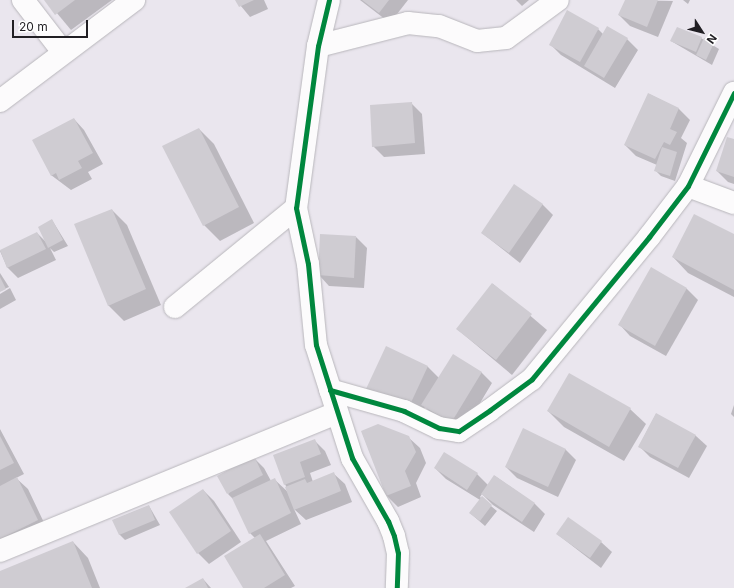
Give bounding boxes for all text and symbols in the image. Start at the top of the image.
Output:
scale bar [14,12,90,38]
north arrow [682,12,722,52]
text: 20 m [19,19,48,34]
text: N [704,32,720,47]

